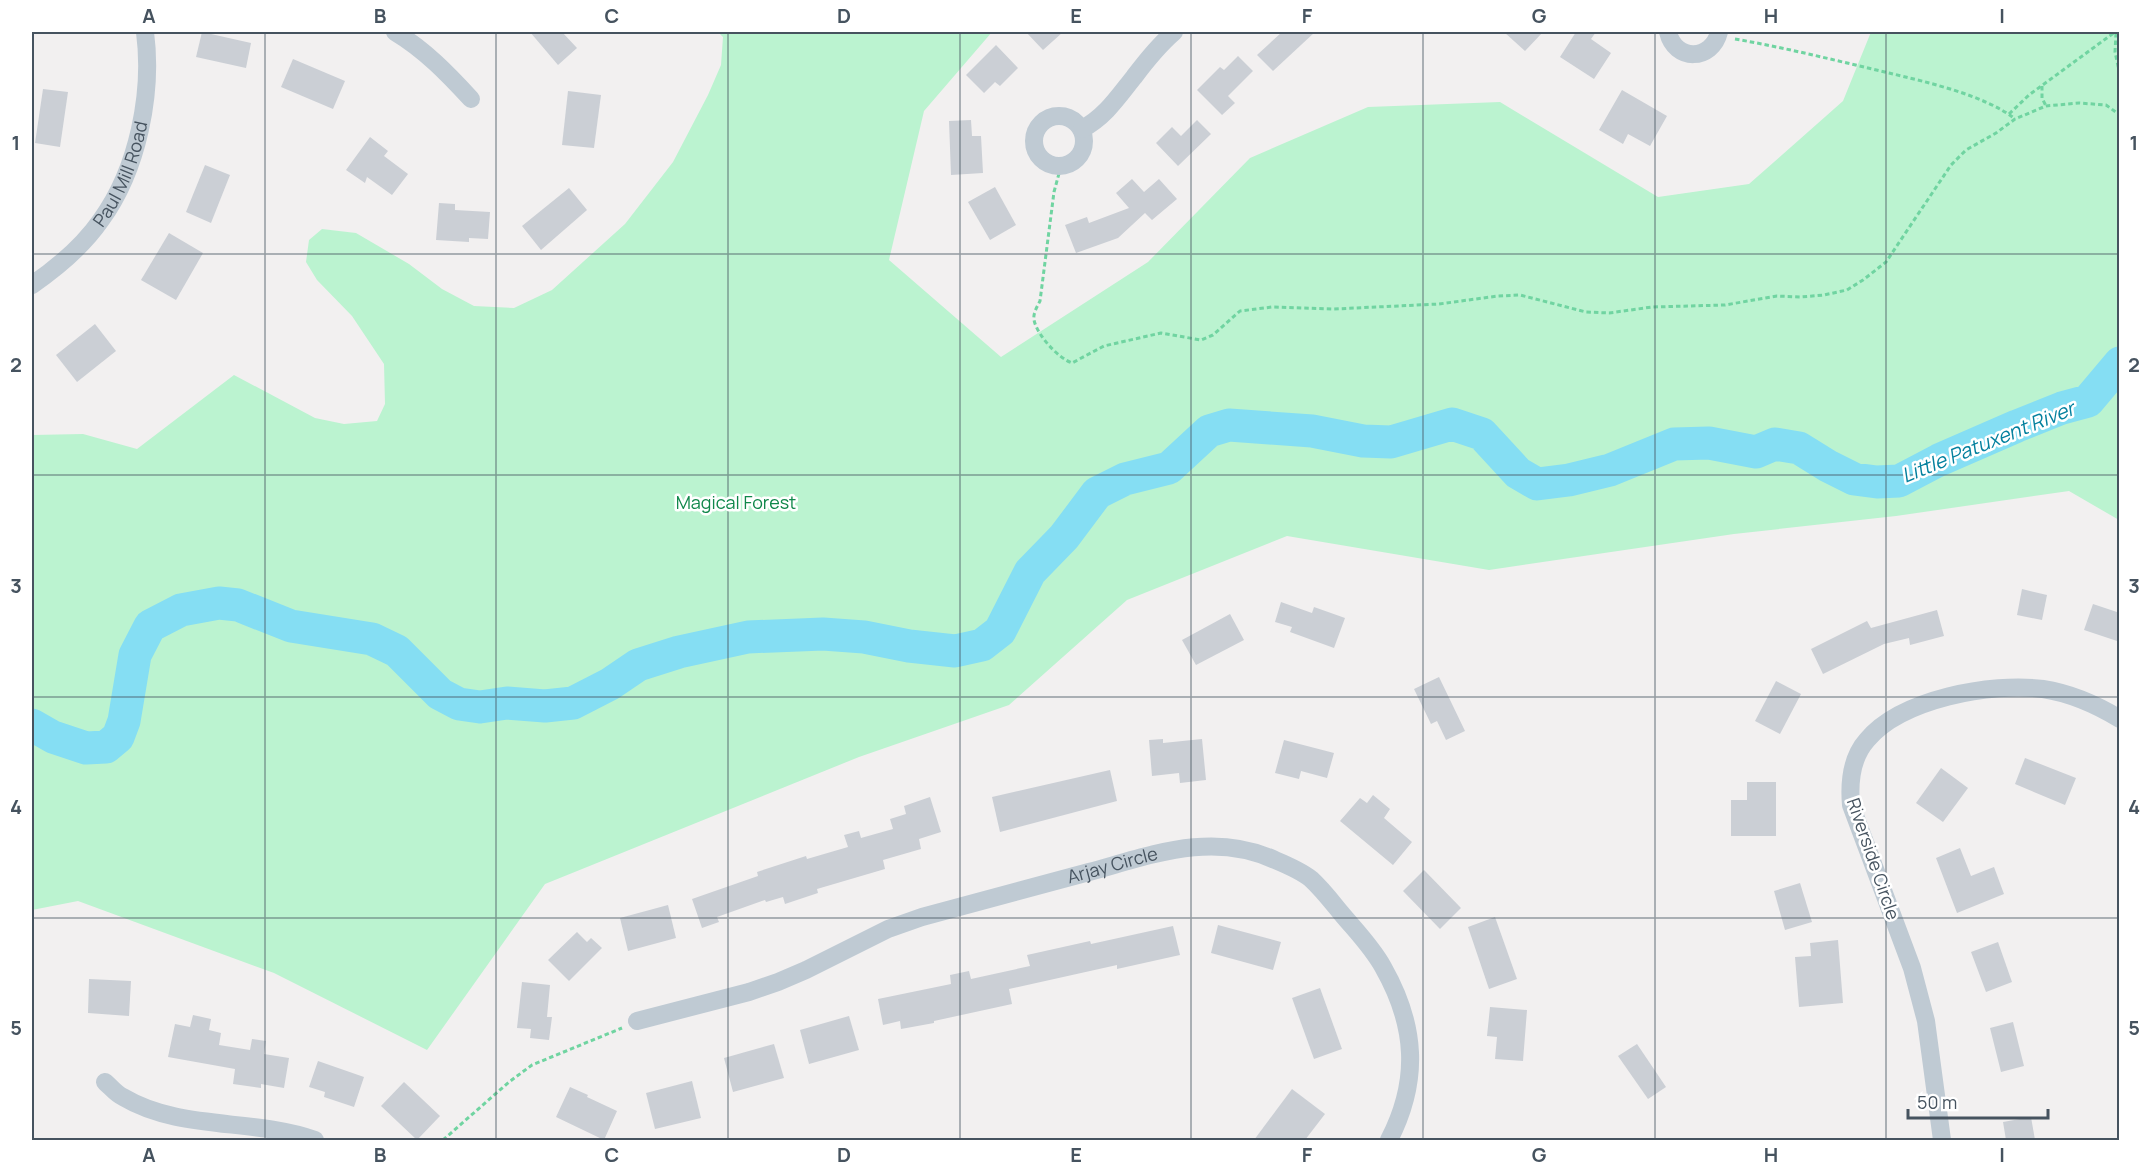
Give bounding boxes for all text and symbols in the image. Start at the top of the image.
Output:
text: A [142,2,156,29]
text: B [374,2,387,29]
text: C [605,2,619,29]
text: D [837,2,851,29]
text: E [1070,2,1082,29]
text: F [1302,2,1313,29]
text: G [1532,2,1547,29]
text: H [1764,2,1778,29]
text: I [1999,2,2005,29]
street label: Paul Mill Road [87,119,152,231]
text: 1 [12,129,20,156]
text: 1 [2130,129,2138,156]
text: 2 [10,351,22,378]
text: 2 [2128,351,2140,378]
water label: Little Patuxent River [1897,394,2081,489]
park label: Magical Forest [676,490,796,514]
text: 3 [10,572,22,599]
text: 3 [2128,572,2140,599]
text: 4 [10,793,22,820]
text: 4 [2128,793,2140,820]
street label: Riverside Circle [1842,795,1906,923]
street label: Arjay Circle [1064,841,1160,888]
text: 5 [10,1014,22,1041]
text: 5 [2128,1014,2140,1041]
scale bar [1908,1082,2048,1120]
text: 50 m [1917,1090,1957,1114]
text: A [142,1141,156,1168]
text: B [374,1141,387,1168]
text: C [605,1141,619,1168]
text: D [837,1141,851,1168]
text: E [1070,1141,1082,1168]
text: F [1302,1141,1313,1168]
text: G [1532,1141,1547,1168]
text: H [1764,1141,1778,1168]
text: I [1999,1141,2005,1168]

